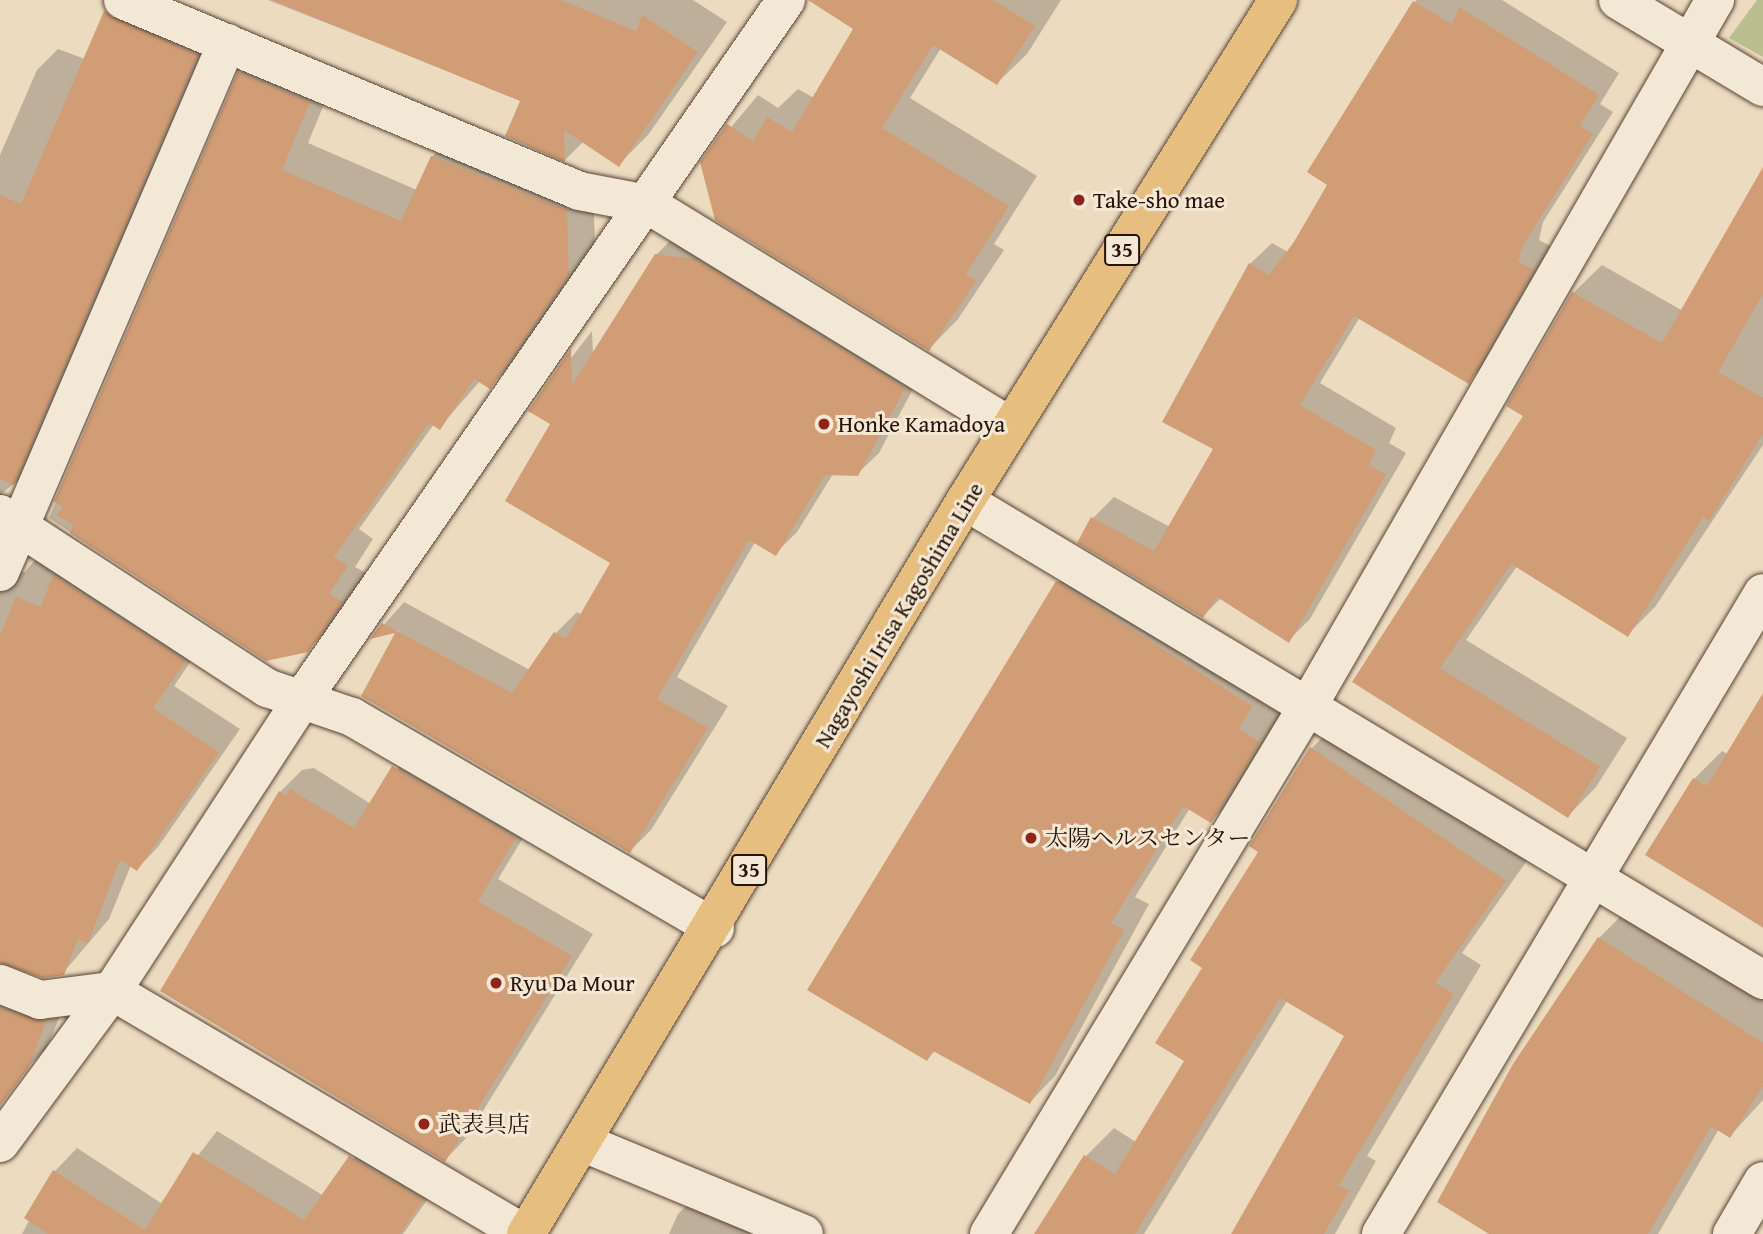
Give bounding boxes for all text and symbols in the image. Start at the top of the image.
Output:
place label: Take-sho mae [1093,186,1225,214]
marker: Take-sho mae [1071,192,1087,208]
road number: 35 [1103,232,1141,268]
place label: Honke Kamadoya [838,410,1005,438]
marker: Honke Kamadoya [816,416,832,432]
street label: Nagayoshi Irisa Kagoshima Line [809,477,989,753]
place label: 太陽ヘルスセンター [1045,824,1252,852]
marker: 太陽ヘルスセンター [1023,830,1039,846]
road number: 35 [730,852,768,888]
place label: Ryu Da Mour [510,969,635,997]
marker: Ryu Da Mour [488,975,504,991]
place label: 武表具店 [438,1110,530,1138]
marker: 武表具店 [416,1116,432,1132]

